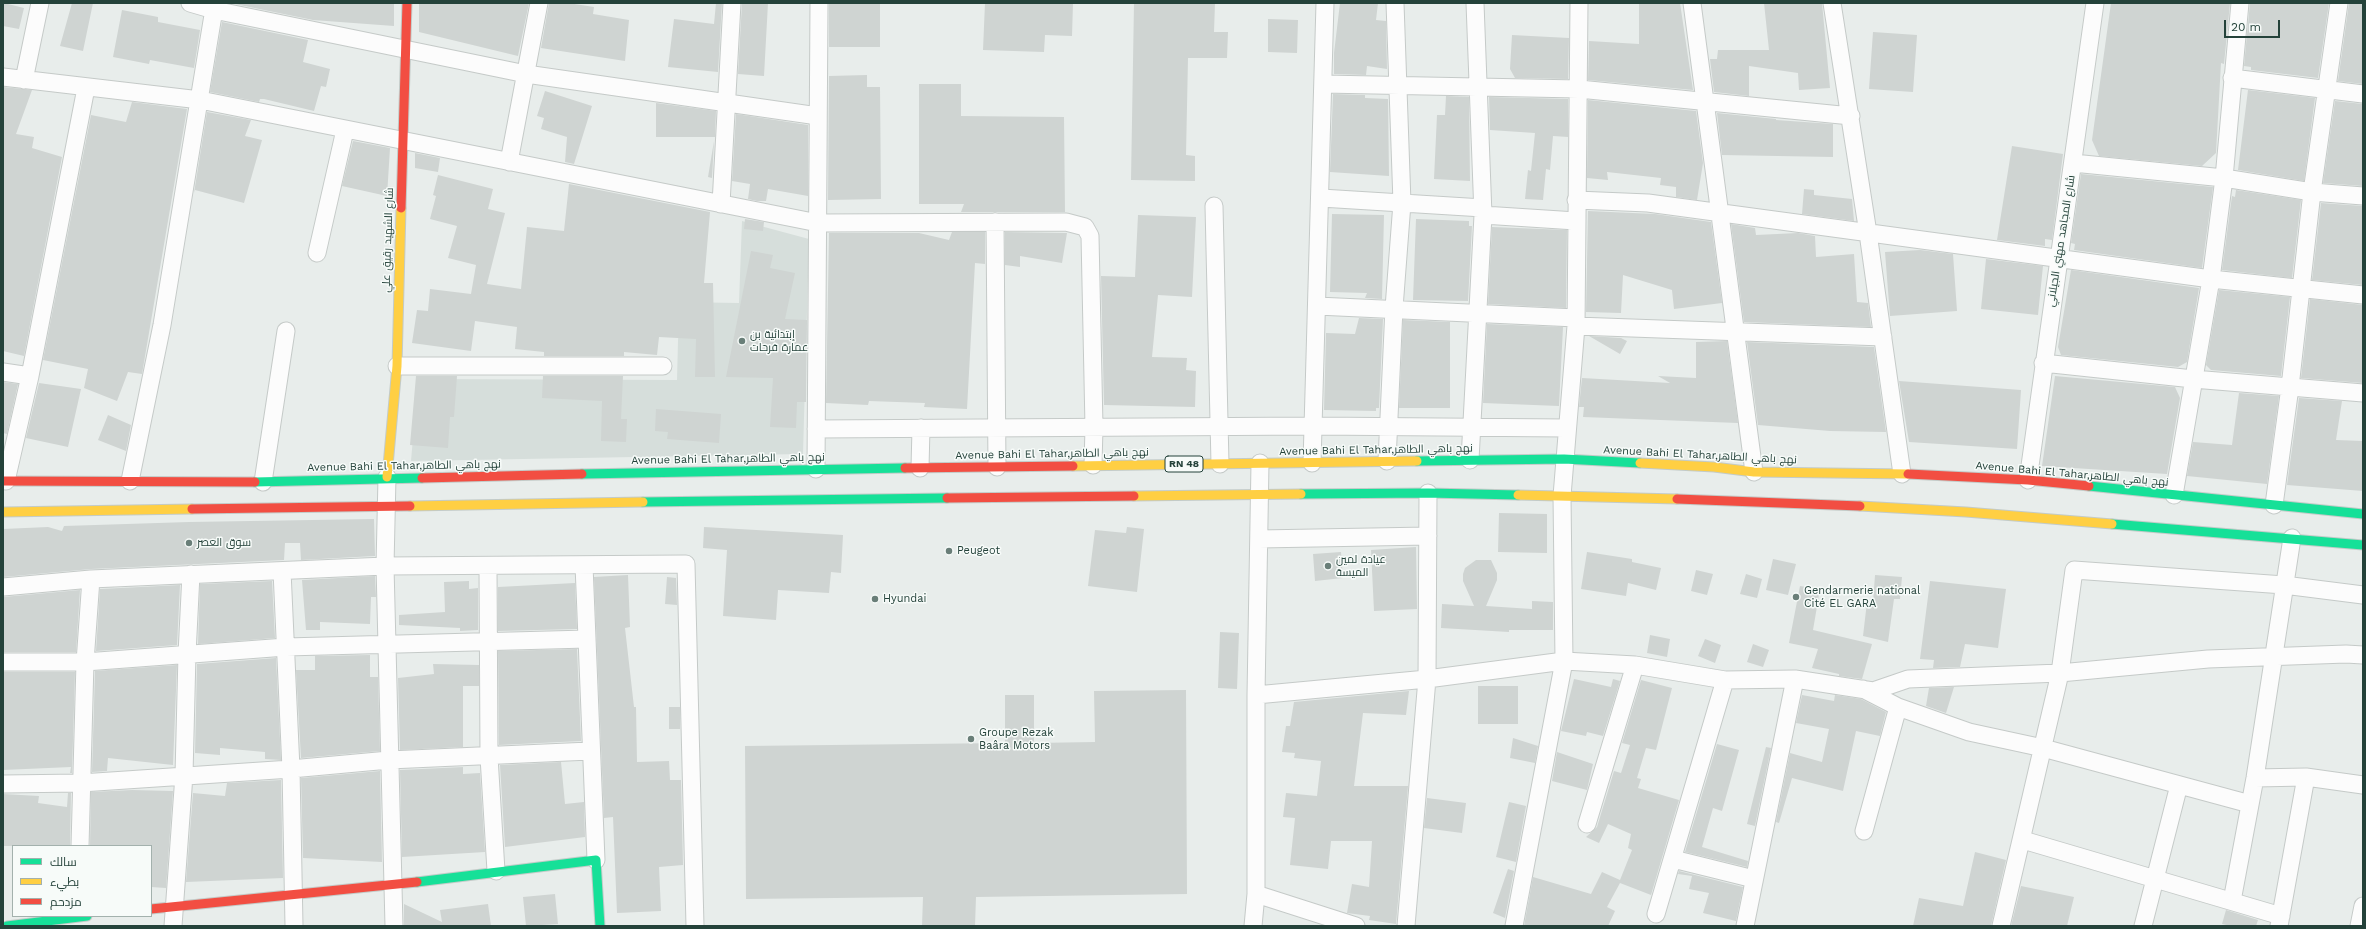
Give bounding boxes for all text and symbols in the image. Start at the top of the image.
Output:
scale bar [2226,12,2282,38]
text: 20 m [2231,20,2261,34]
street label: شارع المجاهد مهني الجيلاني [2044,174,2078,308]
street label: شارع الشهيد رقيق علي [380,187,396,293]
place label: إبتدائية بن عمارة فرحات [750,328,808,354]
marker: إبتدائية بن عمارة فرحات [737,336,747,346]
street label: Avenue Bahi El Tahar,نهج باهي الطاهر [1279,442,1473,458]
street label: Avenue Bahi El Tahar,نهج باهي الطاهر [1603,443,1797,467]
street label: Avenue Bahi El Tahar,نهج باهي الطاهر [955,446,1149,462]
street label: Avenue Bahi El Tahar,نهج باهي الطاهر [631,451,825,467]
road number: RN 48 [1165,456,1203,472]
street label: Avenue Bahi El Tahar,نهج باهي الطاهر [307,458,501,474]
street label: Avenue Bahi El Tahar,نهج باهي الطاهر [1975,459,2169,489]
place label: سوق العصر [197,536,251,550]
marker: سوق العصر [184,538,194,548]
place label: Peugeot [957,544,1000,558]
marker: Peugeot [944,546,954,556]
place label: عيادة لمين الميسة [1336,553,1386,579]
marker: عيادة لمين الميسة [1323,561,1333,571]
place label: Gendarmerie national Cité EL GARA [1804,584,1920,610]
place label: Hyundai [883,592,926,606]
marker: Gendarmerie national Cité EL GARA [1791,592,1801,602]
marker: Hyundai [870,594,880,604]
place label: Groupe Rezak Baâra Motors [979,726,1053,752]
marker: Groupe Rezak Baâra Motors [966,734,976,744]
legend [12,845,152,917]
text: سالك [50,855,77,869]
text: بطيء [50,875,79,889]
text: مزدحم [50,895,82,909]

